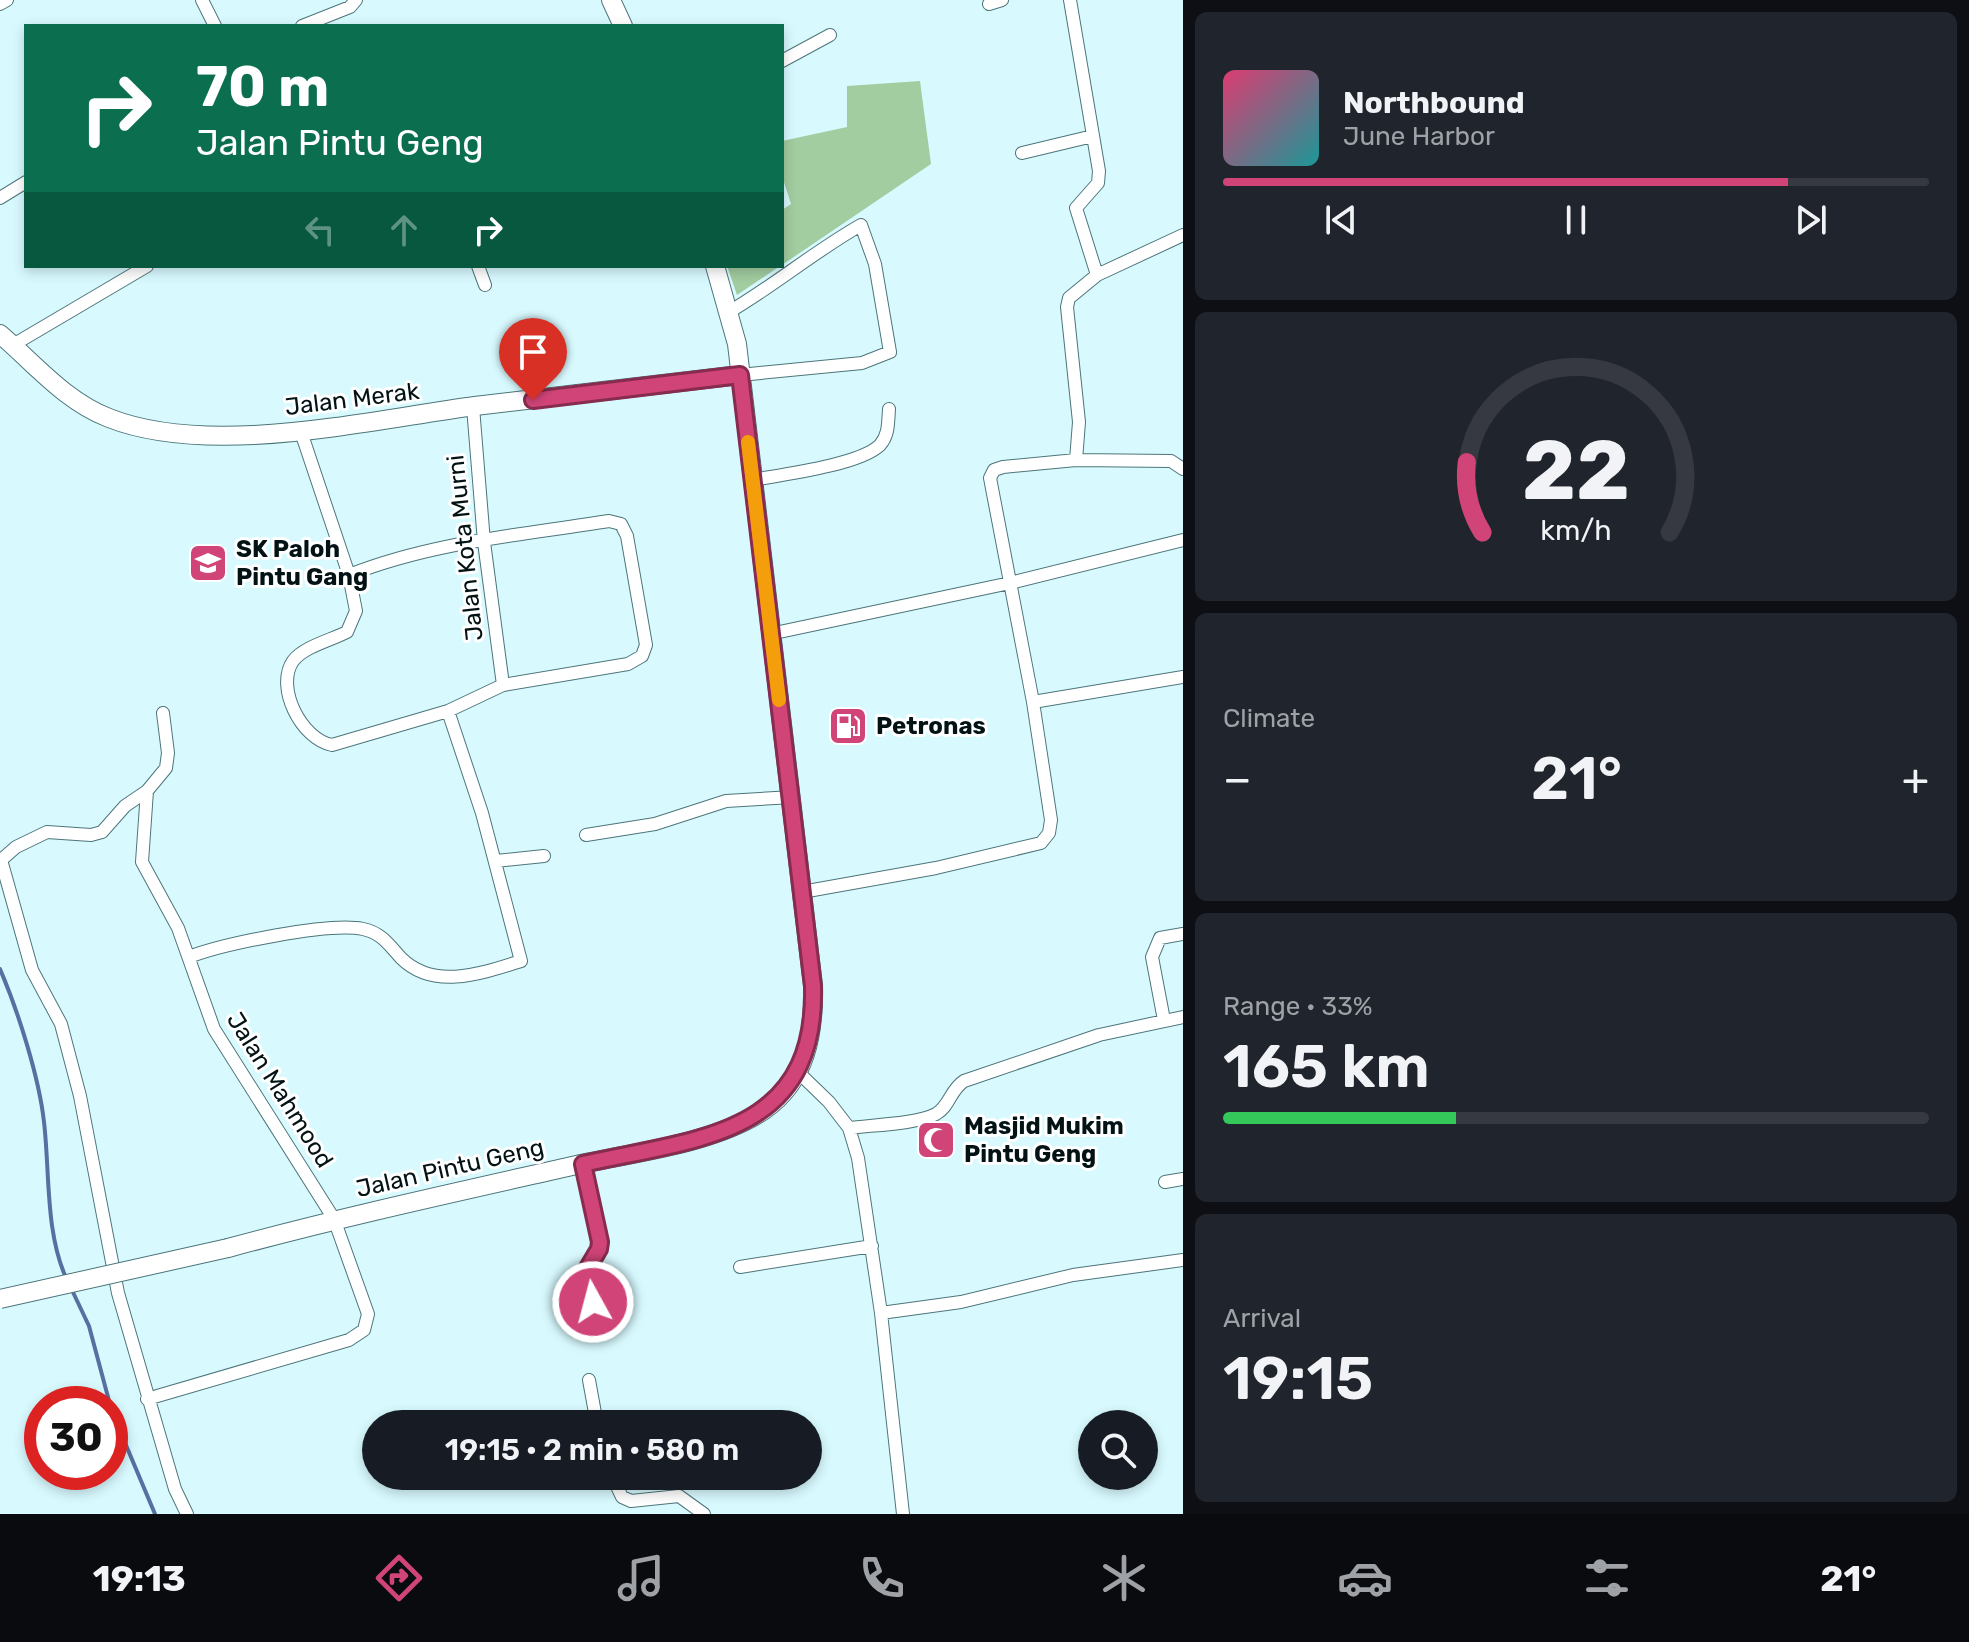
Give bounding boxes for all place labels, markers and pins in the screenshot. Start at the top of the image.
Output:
pin [499,318,567,400]
place label: SK Paloh Pintu Gang [236,535,368,591]
school or university icon: SK Paloh Pintu Gang [187,542,229,584]
fuel station icon: Petronas [827,705,869,747]
place label: Petronas [876,712,986,740]
place label: Masjid Mukim Pintu Geng [964,1112,1124,1168]
mosque icon: Masjid Mukim Pintu Geng [915,1119,957,1161]

